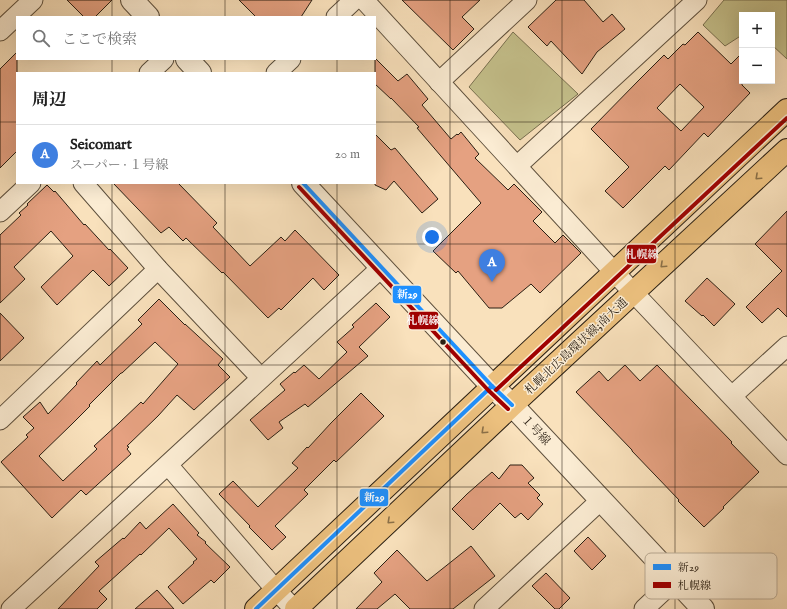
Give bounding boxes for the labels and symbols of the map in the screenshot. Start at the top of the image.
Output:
one-way arrow [756,172,763,179]
your location [422,227,442,247]
line badge: 札幌線 [626,244,657,264]
text: 札幌線 [626,248,659,262]
pin: A [479,249,505,282]
one-way arrow [660,260,668,268]
line badge: 新29 [392,285,422,304]
text: 新29 [397,288,418,302]
street label: 札幌北広島環状線;南大通 [522,295,631,398]
line badge: 札幌線 [408,311,439,330]
text: 札幌線 [407,314,440,328]
unlabelled marker [438,337,448,347]
street label: １号線 [518,412,553,449]
one-way arrow [481,427,489,434]
line badge: 新29 [359,488,389,507]
text: 新29 [364,491,385,505]
one-way arrow [387,516,395,524]
legend [645,553,777,599]
text: 新29 [678,561,699,575]
text: 札幌線 [678,579,711,593]

